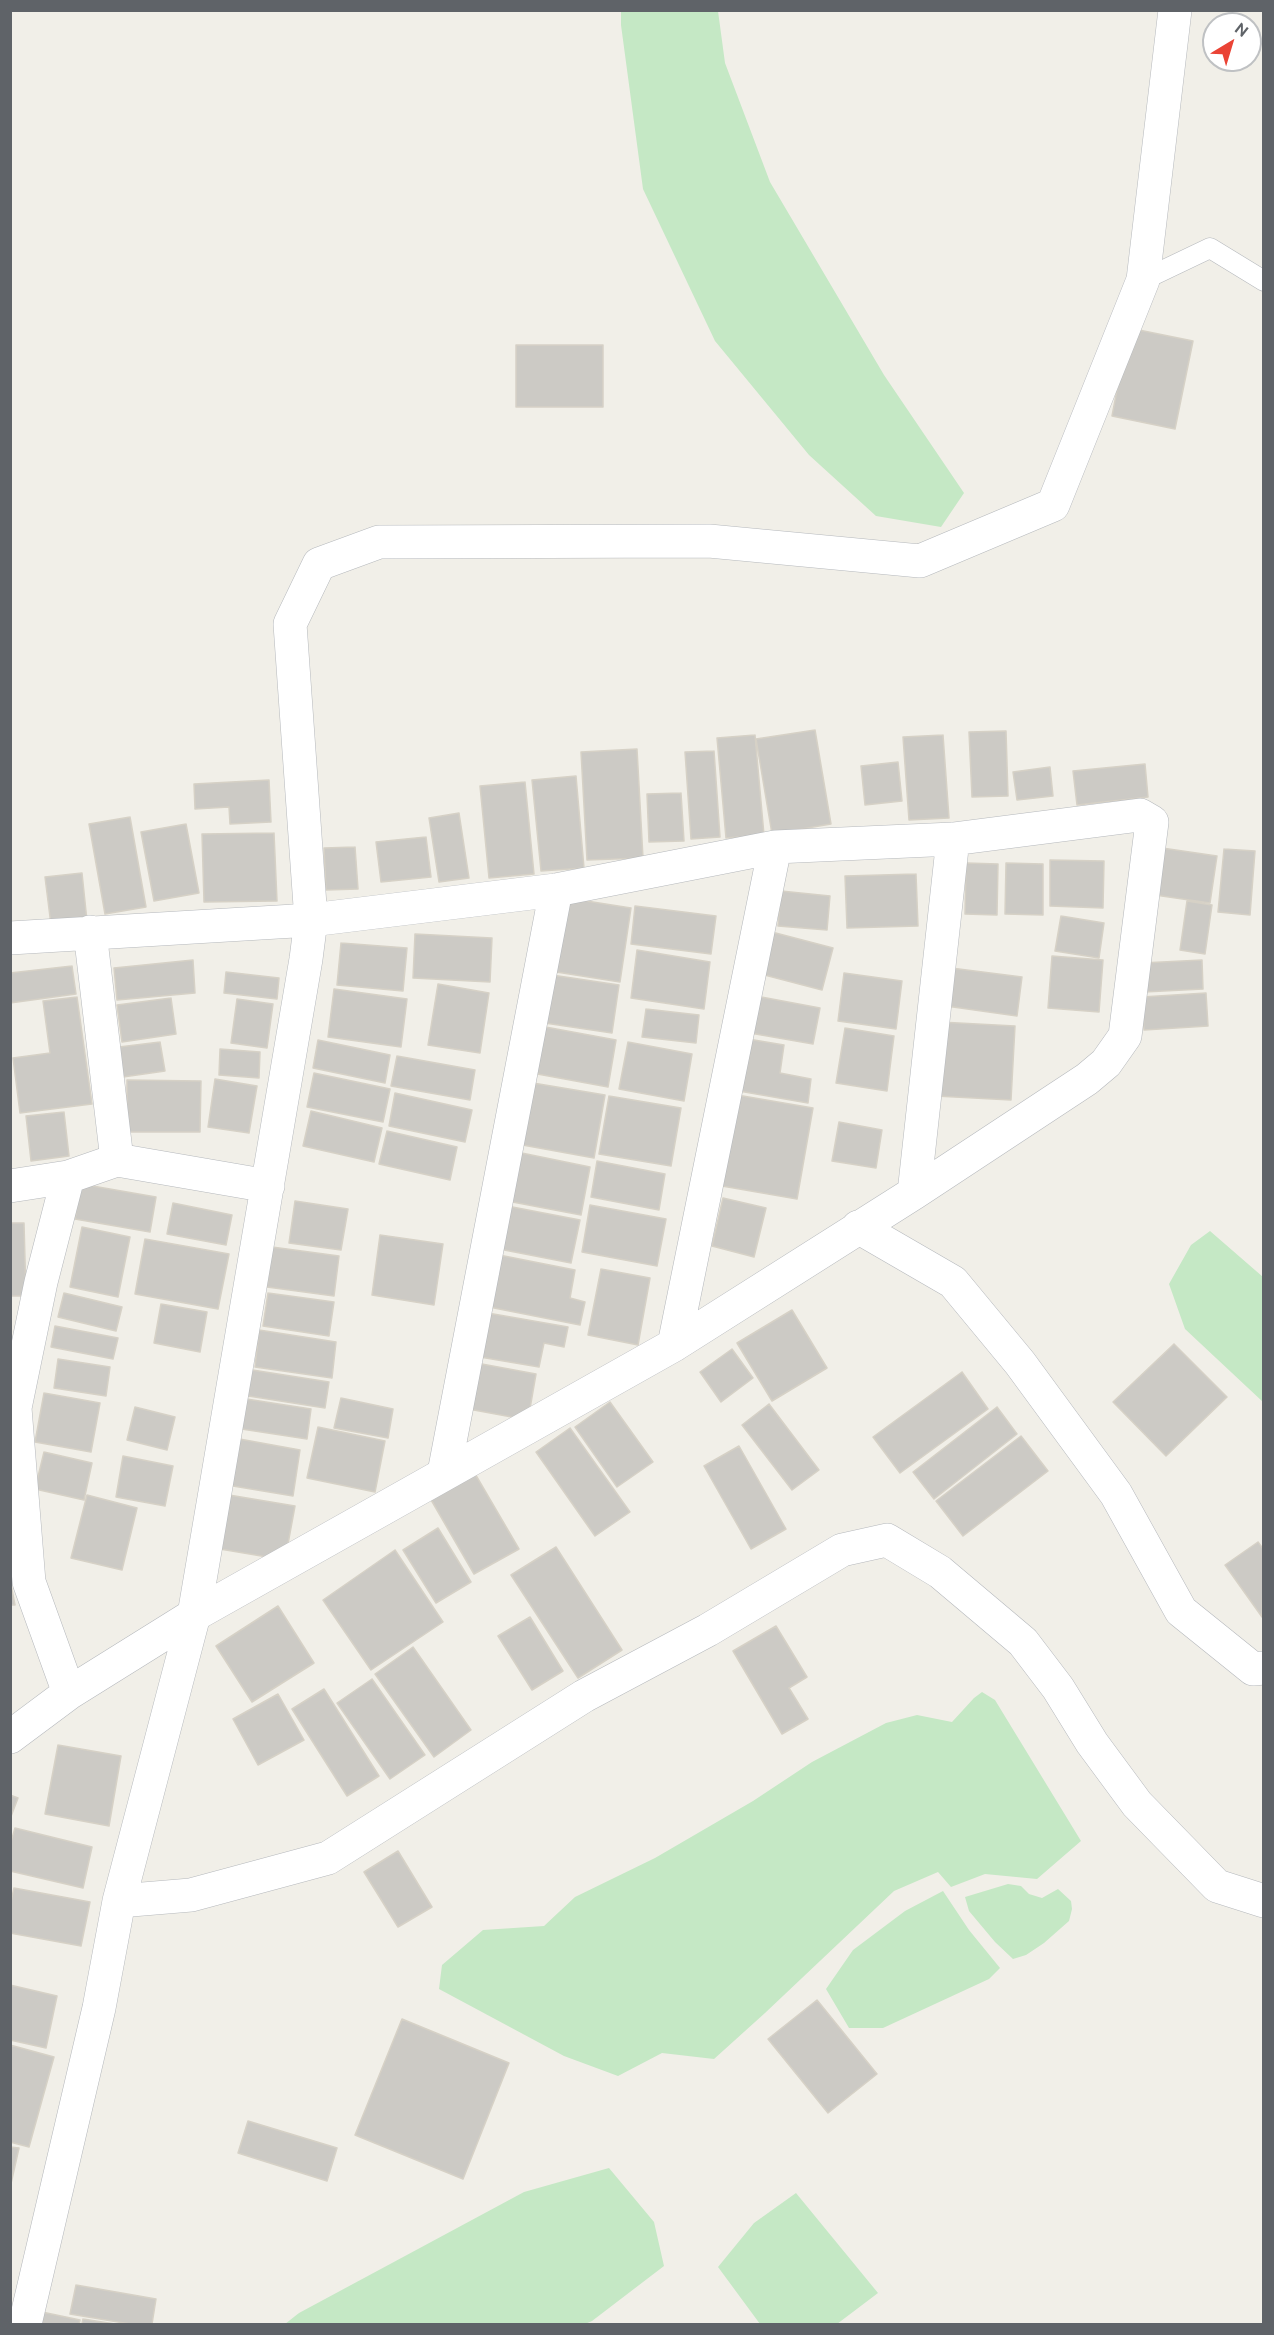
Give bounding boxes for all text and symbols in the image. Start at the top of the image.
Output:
north arrow [1202,12,1262,72]
text: N [1232,19,1252,40]

